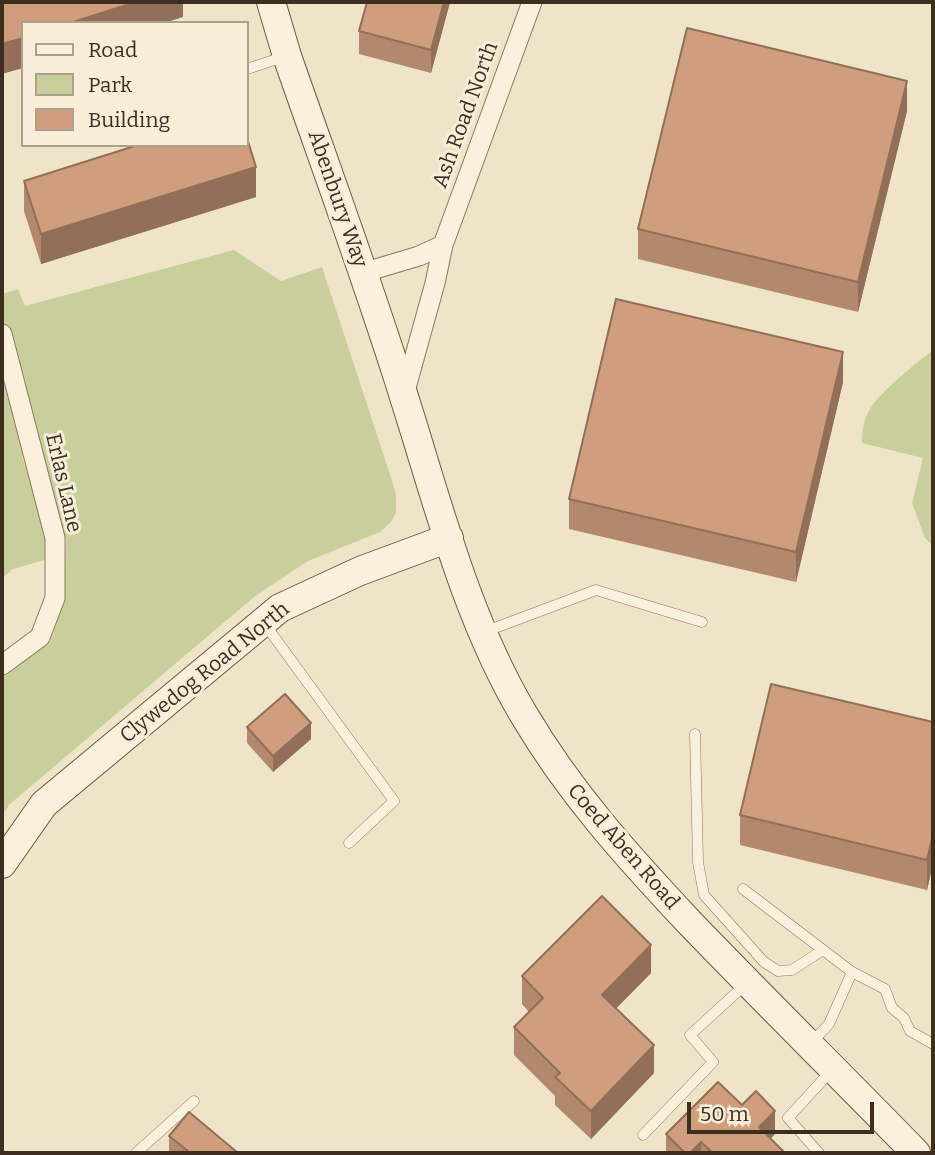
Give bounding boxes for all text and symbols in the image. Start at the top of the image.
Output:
legend [21,21,248,147]
text: Road [88,37,137,63]
street label: Ash Road North [428,39,504,191]
text: Park [88,72,132,98]
text: Building [88,107,170,133]
street label: Abenbury Way [302,127,372,271]
street label: Erlas Lane [39,431,87,535]
street label: Clywedog Road North [115,597,295,749]
street label: Coed Aben Road [562,779,684,915]
scale bar [690,1088,877,1132]
text: 50 m [700,1101,749,1127]

